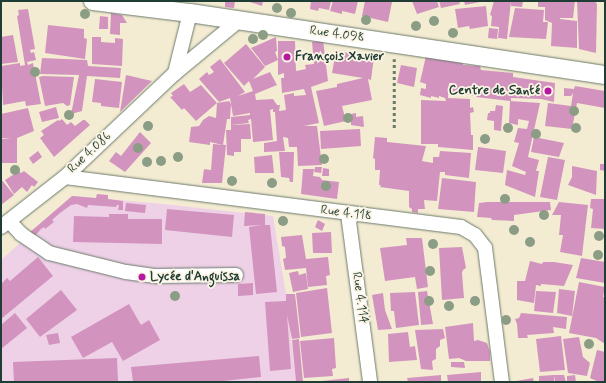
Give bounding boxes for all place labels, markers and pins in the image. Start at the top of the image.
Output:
place label: François Xavier [295,49,384,65]
marker: François Xavier [282,52,292,62]
place label: Centre de Santé [447,83,540,99]
marker: Centre de Santé [543,86,553,96]
place label: Lycée d'Anguissa [150,269,240,285]
marker: Lycée d'Anguissa [137,272,147,282]

